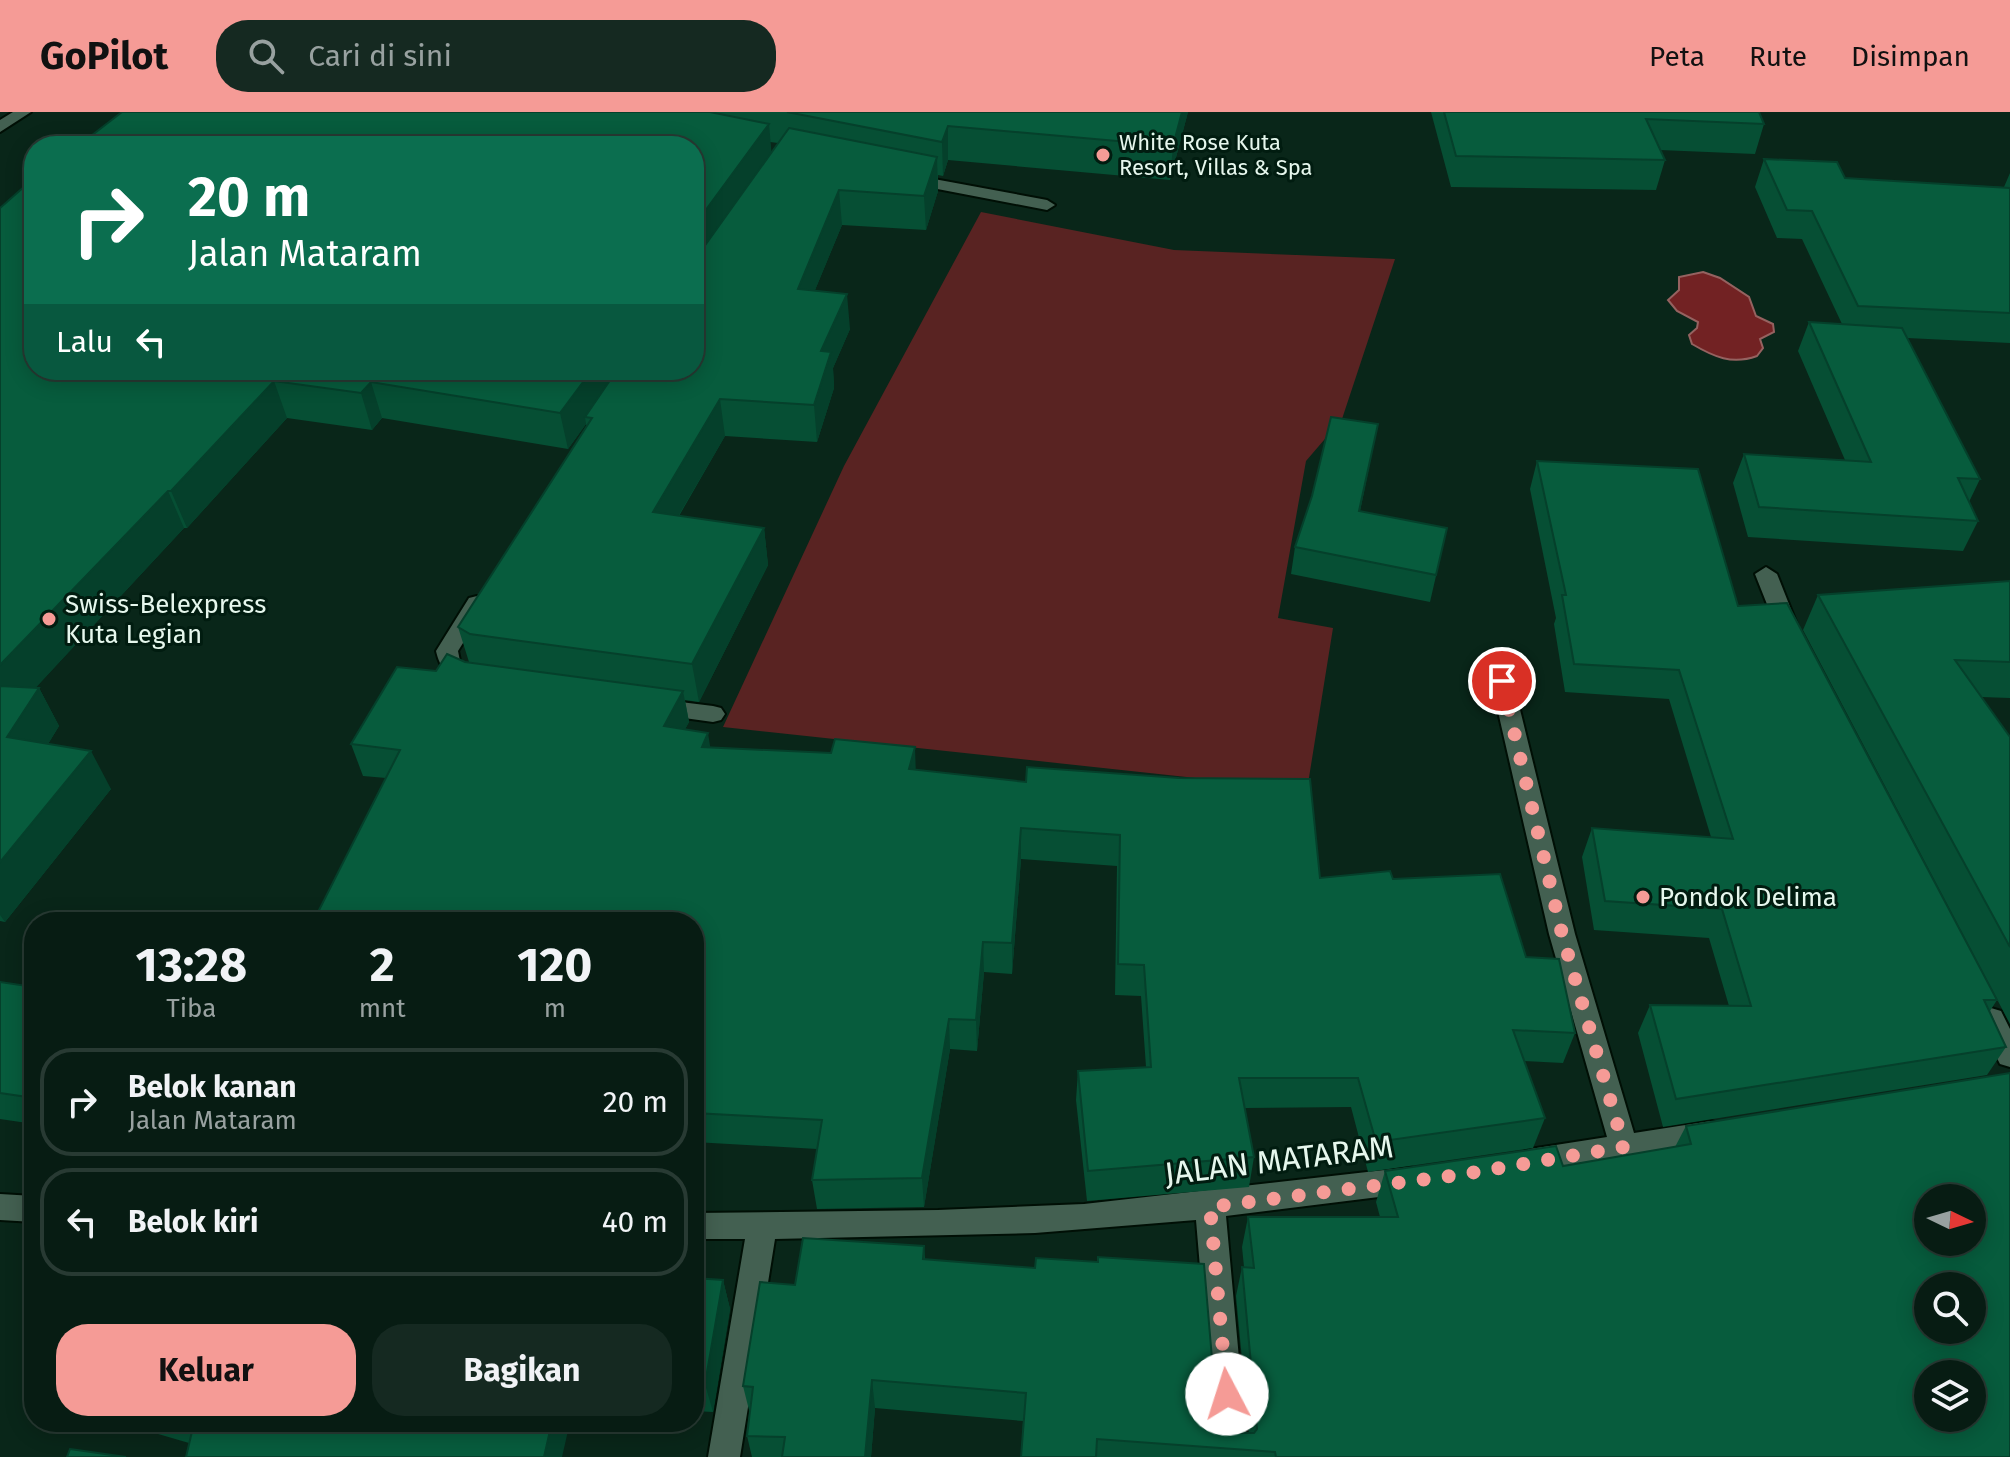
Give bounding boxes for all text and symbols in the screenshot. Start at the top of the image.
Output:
search box [216,20,776,92]
text: GoPilot [40,33,168,79]
icon: search [244,34,288,78]
text: Cari di sini [308,38,452,74]
text: Peta [1649,40,1705,73]
text: Rute [1749,40,1807,73]
text: Disimpan [1851,40,1970,73]
place label: White Rose Kuta Resort, Villas & Spa [1119,129,1312,181]
marker: White Rose Kuta Resort, Villas & Spa [1094,146,1112,164]
text: 20 m [188,164,310,231]
icon: right [56,168,160,272]
text: Jalan Mataram [188,232,422,276]
icon: left [129,320,173,364]
text: Lalu [56,324,113,360]
place label: Swiss-Belexpress Kuta Legian [65,589,266,650]
marker: Swiss-Belexpress Kuta Legian [40,610,58,628]
pin [1468,647,1536,715]
icon: arrive [1480,659,1524,703]
place label: Pondok Delima [1659,882,1837,913]
marker: Pondok Delima [1634,888,1652,906]
text: 13:28 [136,936,247,994]
text: 2 [370,936,395,994]
text: 120 [517,936,592,994]
text: Tiba [166,993,216,1024]
text: mnt [359,993,406,1024]
text: m [544,993,566,1024]
text: Belok kanan [128,1069,297,1105]
icon: right [60,1080,104,1124]
text: 20 m [603,1084,668,1120]
text: Jalan Mataram [128,1105,297,1136]
street label: JALAN MATARAM [1162,1127,1396,1193]
north arrow [1914,1184,1986,1256]
map controls [1914,1184,1986,1432]
icon: left [60,1200,104,1244]
text: Belok kiri [128,1204,259,1240]
text: 40 m [602,1204,668,1240]
button: search [1914,1272,1986,1344]
button: Keluar [56,1324,356,1416]
button: Bagikan [372,1324,672,1416]
position arrow [1185,1352,1269,1436]
button: layers [1914,1360,1986,1432]

